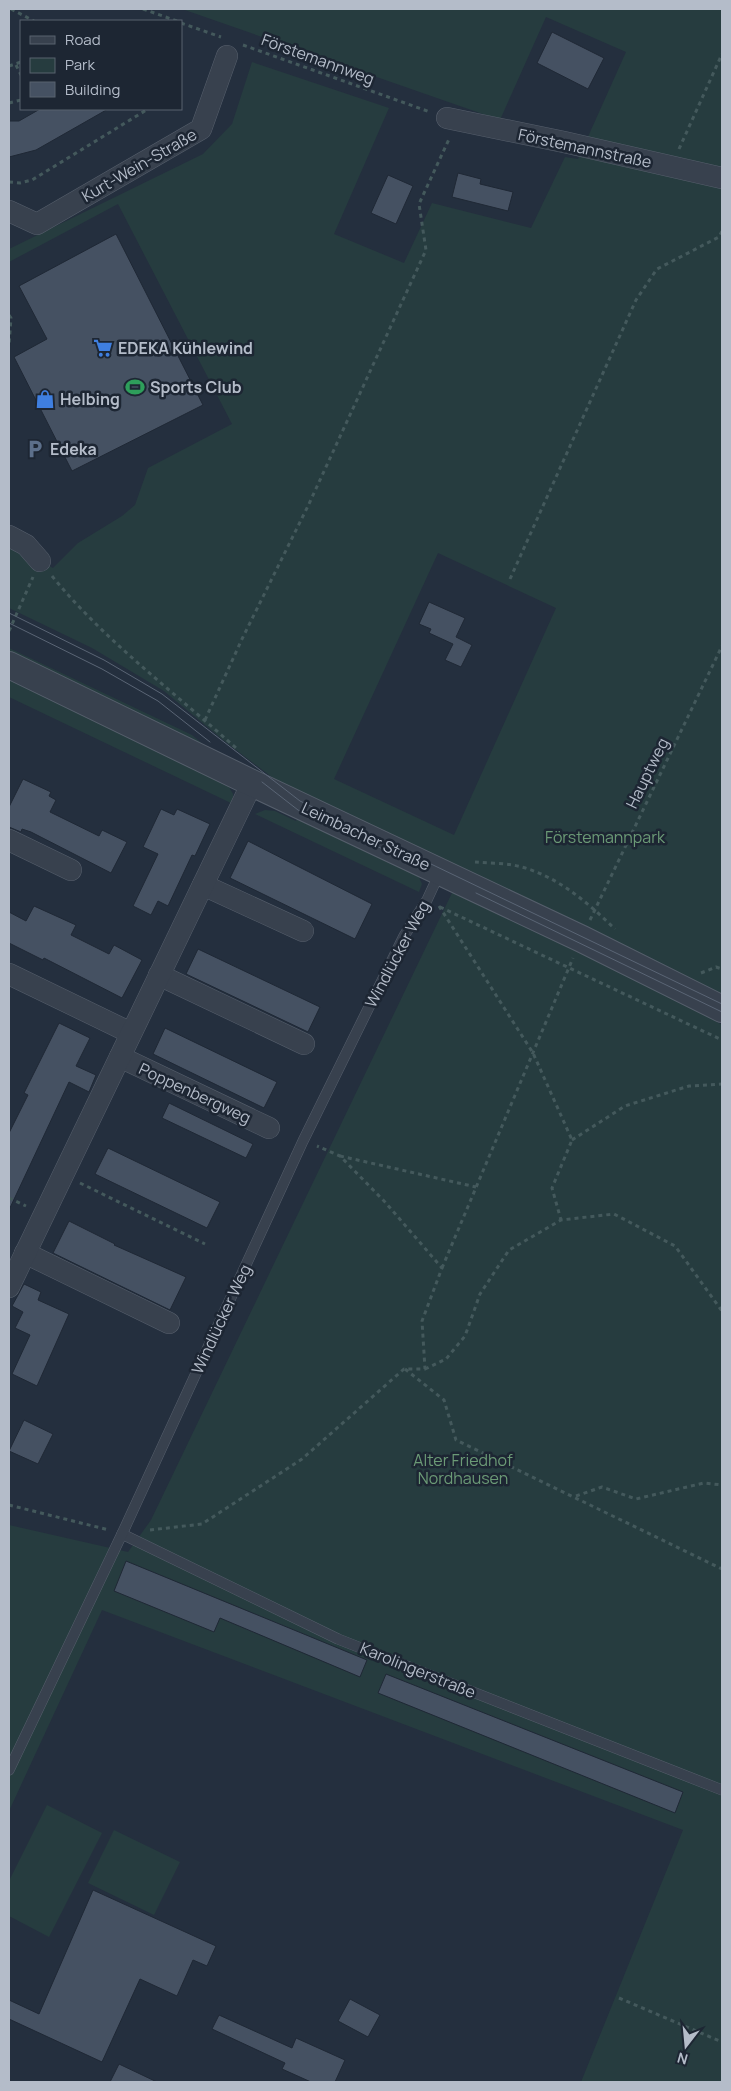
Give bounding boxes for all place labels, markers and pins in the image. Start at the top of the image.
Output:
supermarket icon: EDEKA Kühlewind [92,337,114,359]
place label: EDEKA Kühlewind [118,337,253,359]
sports icon: Sports Club [124,376,146,398]
place label: Sports Club [150,376,242,398]
shop icon: Helbing [34,388,56,410]
place label: Helbing [60,388,120,410]
parking icon: Edeka [24,438,46,460]
place label: Edeka [50,438,97,460]

